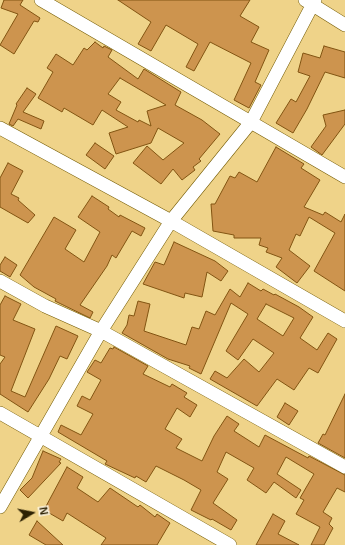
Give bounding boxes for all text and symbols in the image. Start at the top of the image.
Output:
north arrow [12,493,52,533]
text: N [37,506,50,516]

